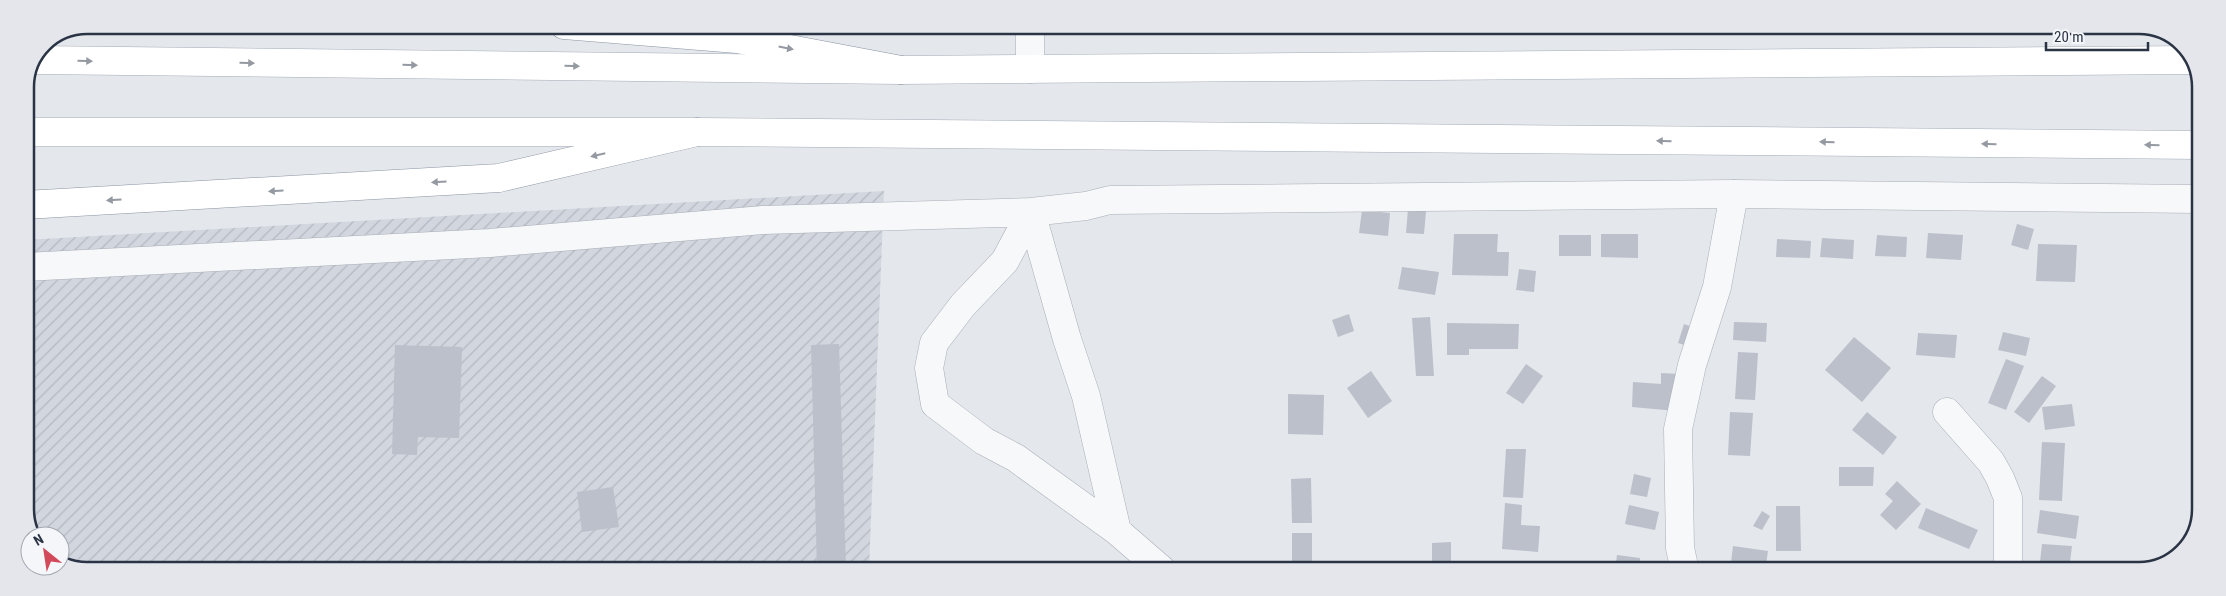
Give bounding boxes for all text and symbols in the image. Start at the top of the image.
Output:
scale bar [2046,20,2148,52]
text: 20 m [2054,28,2084,46]
one-way arrow [778,45,794,53]
one-way arrow [77,57,93,65]
one-way arrow [239,59,255,67]
one-way arrow [402,61,418,69]
one-way arrow [564,63,580,71]
one-way arrow [1656,137,1672,145]
one-way arrow [1819,138,1835,146]
one-way arrow [1981,139,1997,147]
one-way arrow [2144,141,2160,149]
one-way arrow [591,151,606,159]
one-way arrow [430,178,446,186]
one-way arrow [268,188,284,196]
one-way arrow [106,197,122,205]
north arrow [20,526,70,576]
text: N [31,531,46,549]

